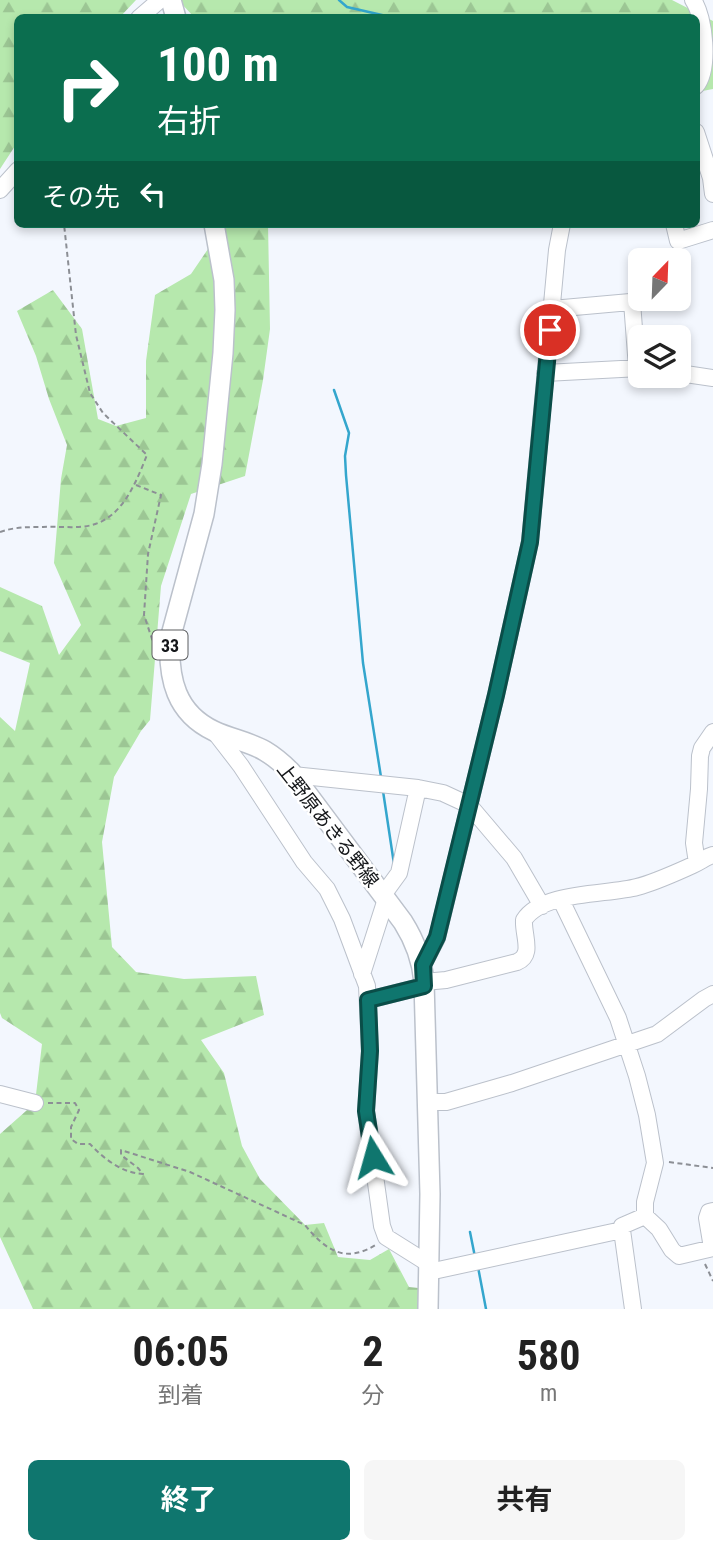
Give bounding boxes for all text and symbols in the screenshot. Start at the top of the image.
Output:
text: 100 m [157,36,279,93]
icon: right [42,42,133,133]
text: 右折 [157,102,221,140]
icon: left [134,175,172,213]
text: その先 [42,182,120,212]
north arrow [628,248,691,312]
map controls [628,248,691,388]
pin [520,300,580,360]
icon: arrive [531,311,569,349]
button: layers [628,325,691,388]
road number: 33 [152,630,188,660]
street label: 上野原あきる野線 [272,758,384,892]
position arrow [336,1120,410,1194]
text: 06:05 [132,1327,229,1376]
text: 2 [362,1327,383,1376]
text: 580 [517,1331,580,1380]
text: m [540,1380,557,1407]
text: 到着 [158,1382,204,1409]
text: 分 [361,1382,384,1409]
button: 終了 [28,1460,350,1540]
button: 共有 [364,1460,685,1540]

